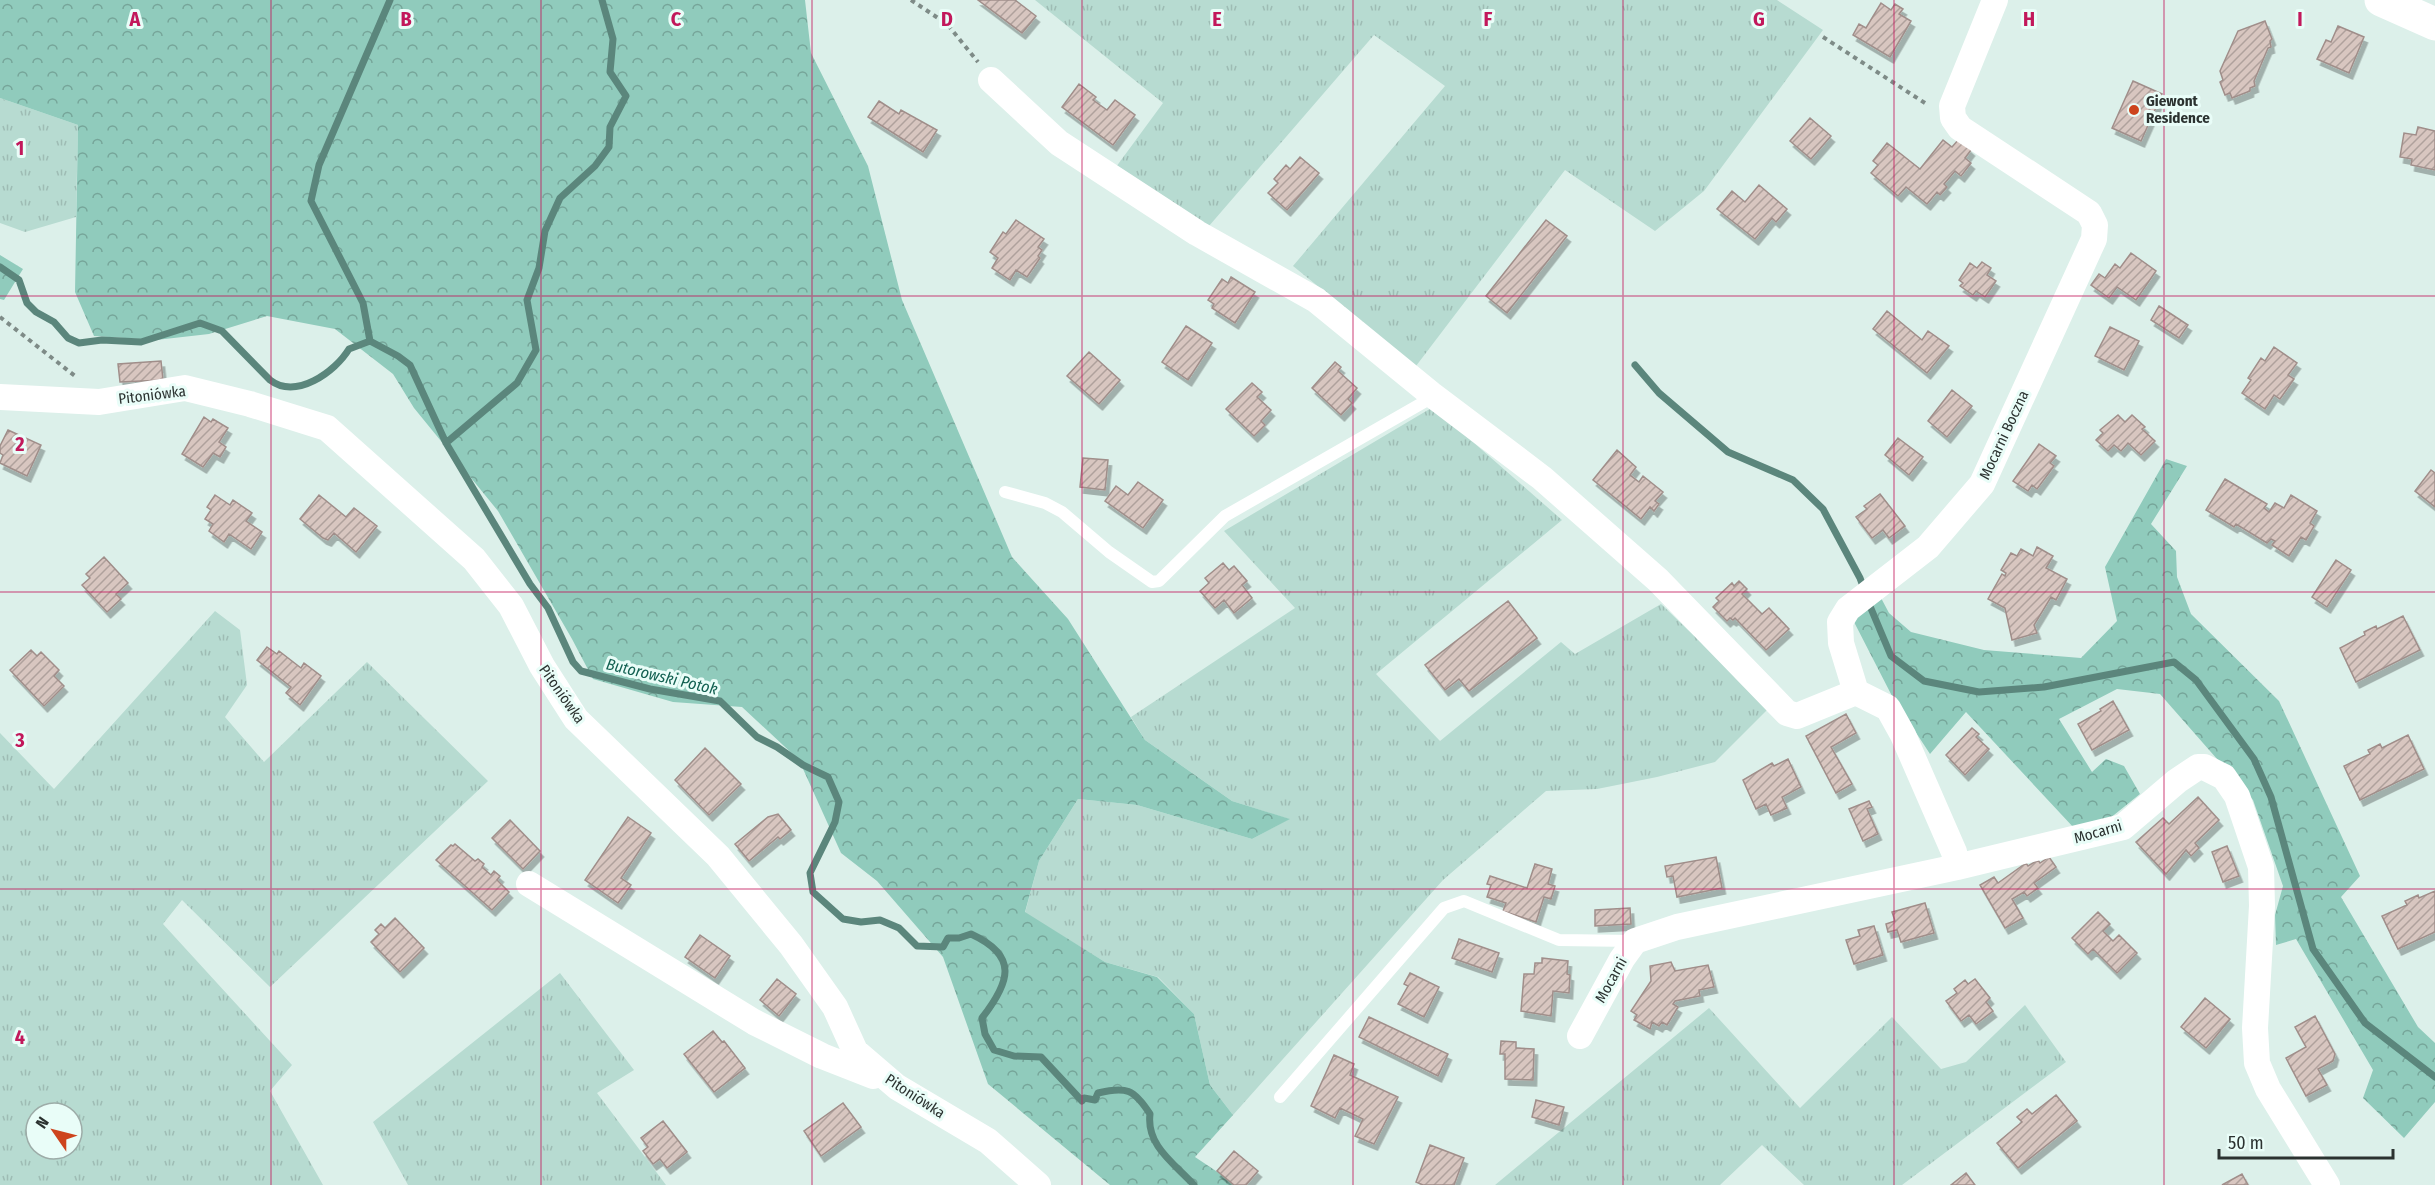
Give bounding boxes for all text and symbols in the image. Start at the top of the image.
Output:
text: A [129,7,142,31]
text: B [400,7,412,31]
text: C [671,7,682,31]
text: D [941,7,953,31]
text: E [1212,7,1222,31]
text: F [1484,7,1493,31]
text: G [1753,7,1765,31]
text: H [2023,7,2035,31]
text: I [2297,7,2303,31]
place label: Giewont Residence [2146,92,2210,127]
marker: Giewont Residence [2127,103,2141,117]
text: 1 [16,136,24,160]
street label: Pitoniówka [117,382,187,408]
street label: Mocarni Boczna [1975,388,2033,482]
text: 2 [14,432,25,456]
water label: Butorowski Potok [604,654,720,699]
street label: Pitoniówka [535,661,589,727]
text: 3 [14,728,25,752]
street label: Mocarni [2072,817,2124,847]
street label: Mocarni [1591,954,1631,1006]
text: 4 [15,1025,25,1049]
street label: Pitoniówka [882,1070,948,1122]
north arrow [24,1101,84,1161]
text: N [32,1113,53,1132]
scale bar [2219,1122,2393,1160]
text: 50 m [2228,1132,2264,1154]

